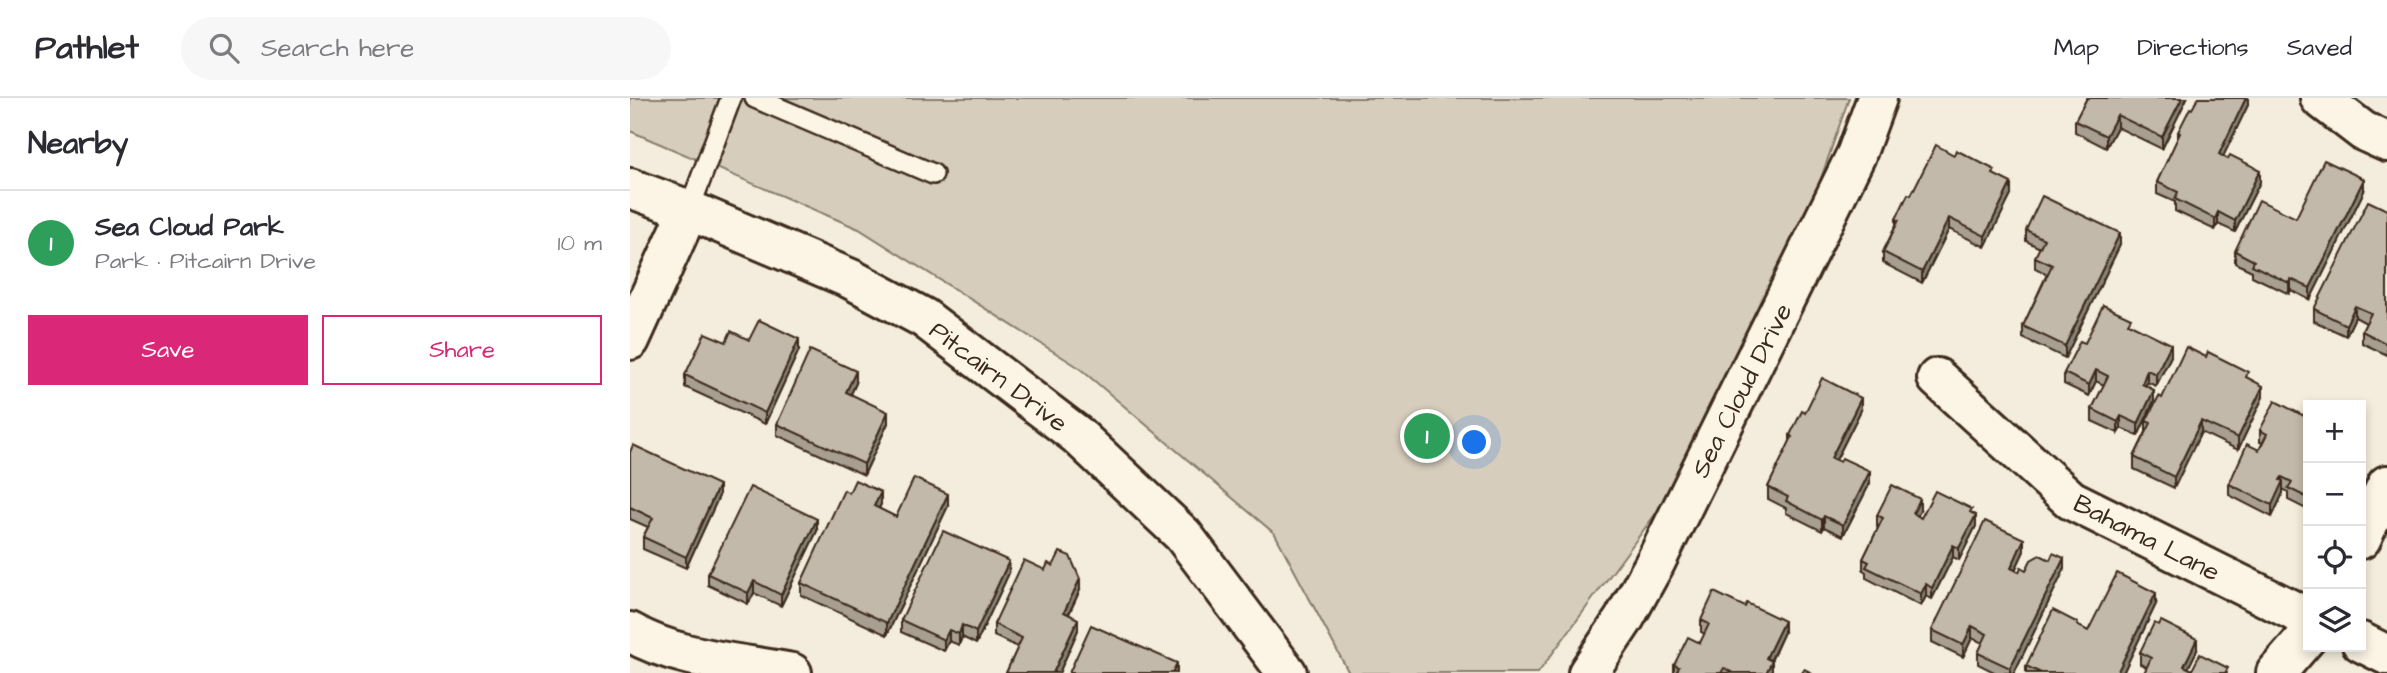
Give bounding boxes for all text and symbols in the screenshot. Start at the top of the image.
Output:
search box [181,17,671,80]
text: Pathlet [35,25,139,71]
icon: search [205,29,243,67]
text: Search here [261,30,414,66]
text: Map [2054,31,2099,65]
text: Directions [2137,31,2249,65]
text: Saved [2287,31,2352,65]
text: Nearby [28,123,128,165]
text: Sea Cloud Park [95,209,284,245]
text: 1 [50,227,52,259]
text: 10 m [557,227,602,259]
text: Park · Pitcairn Drive [95,245,316,277]
street label: Sea Cloud Drive [1682,297,1801,484]
street label: Pitcairn Drive [922,313,1075,441]
button: Save [28,315,308,385]
button: Share [322,315,602,385]
map controls [2303,400,2366,652]
button: + [2303,400,2366,463]
pin: 1 [1404,410,1450,462]
your location [1457,425,1491,459]
button: − [2303,463,2366,526]
street label: Bahama Lane [2067,486,2226,590]
button: locate [2303,526,2366,589]
button: layers [2303,589,2366,652]

